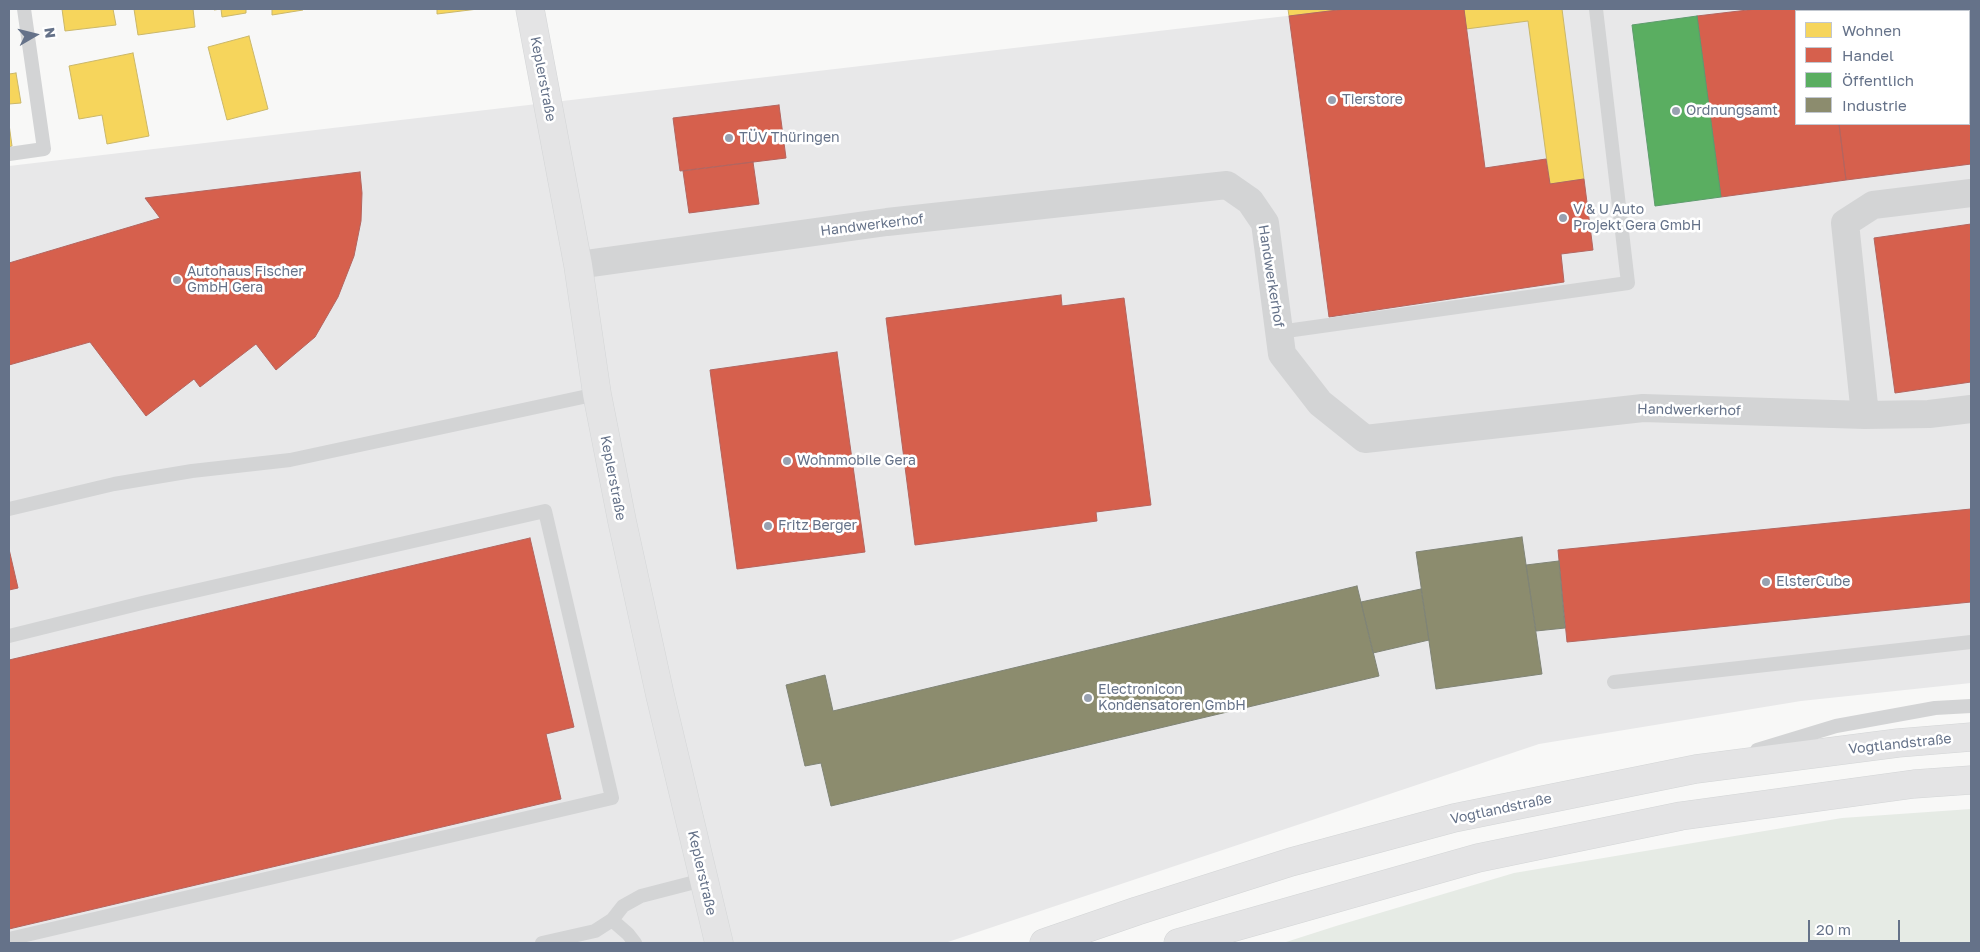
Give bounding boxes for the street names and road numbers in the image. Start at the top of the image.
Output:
street label: Keplerstraße [526,35,560,123]
street label: Handwerkerhof [819,210,925,240]
street label: Handwerkerhof [1255,223,1287,329]
street label: Handwerkerhof [1637,401,1741,419]
street label: Keplerstraße [596,434,630,522]
street label: Vogtlandstraße [1848,730,1952,758]
street label: Vogtlandstraße [1449,790,1553,828]
street label: Keplerstraße [684,829,720,917]

